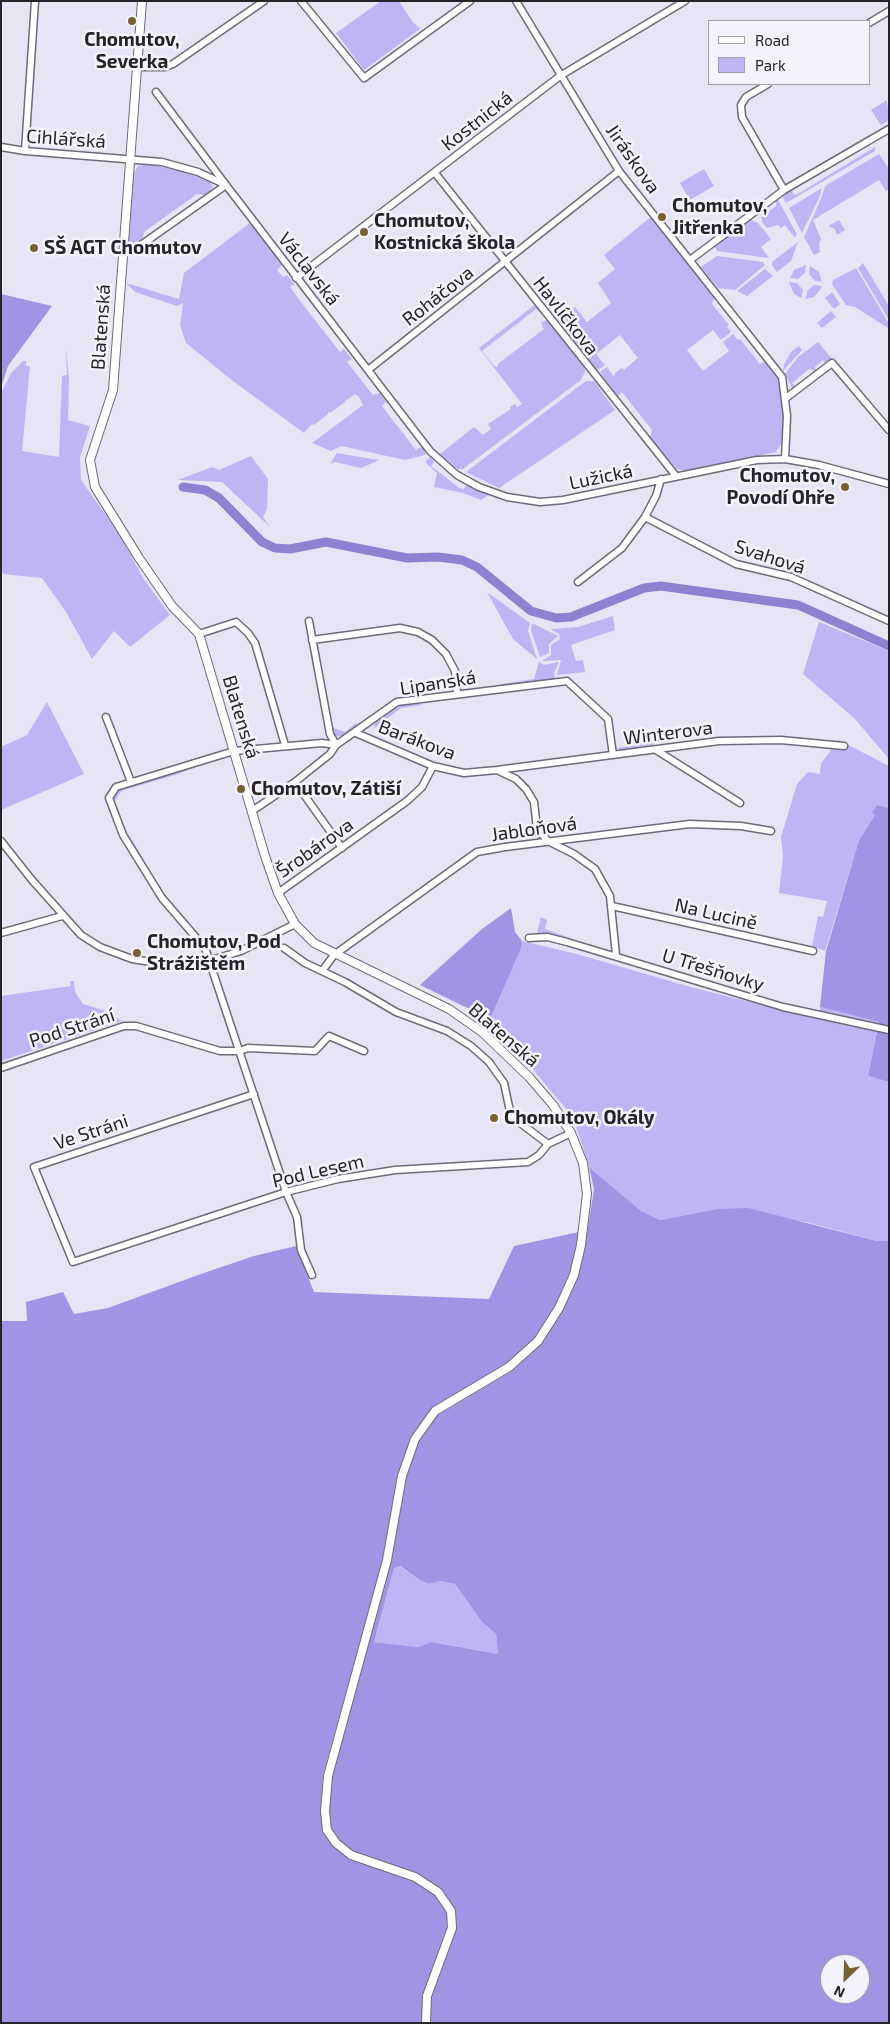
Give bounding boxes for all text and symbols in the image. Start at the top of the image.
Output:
marker: Chomutov, Severka [126,15,138,27]
legend [708,20,870,85]
place label: Chomutov, Severka [84,29,180,73]
text: Road [755,31,790,49]
text: Park [755,56,786,74]
street label: Kostnická [437,86,517,156]
street label: Jiráskova [601,120,665,198]
street label: Cihlářská [25,125,107,153]
place label: Chomutov, Jitřenka [672,195,767,239]
place label: Chomutov, Kostnická škola [374,210,515,254]
marker: Chomutov, Jitřenka [656,211,668,223]
marker: Chomutov, Kostnická škola [358,226,370,238]
street label: Václavská [273,228,345,310]
place label: SŠ AGT Chomutov [44,237,202,259]
marker: SŠ AGT Chomutov [28,242,40,254]
street label: Roháčova [398,261,478,331]
street label: Havlíčkova [528,272,604,360]
street label: Blatenská [87,283,115,371]
street label: Lužická [567,459,635,495]
place label: Chomutov, Povodí Ohře [727,465,835,509]
marker: Chomutov, Povodí Ohře [839,481,851,493]
street label: Svahová [732,535,808,579]
street label: Lipanská [398,666,478,700]
street label: Blatenská [218,673,264,761]
street label: Barákova [375,715,459,765]
street label: Winterova [622,716,714,750]
place label: Chomutov, Zátiší [251,778,401,800]
marker: Chomutov, Zátiší [235,783,247,795]
street label: Jabloňová [490,812,578,846]
street label: Šrobárova [272,813,358,883]
street label: Na Lucině [673,893,759,935]
place label: Chomutov, Pod Strážištěm [147,931,281,975]
street label: U Třešňovky [659,944,767,996]
marker: Chomutov, Pod Strážištěm [131,947,143,959]
street label: Blatenská [464,998,544,1072]
street label: Pod Strání [26,1003,118,1053]
place label: Chomutov, Okály [504,1107,655,1129]
street label: Ve Stráni [51,1109,131,1155]
marker: Chomutov, Okály [488,1112,500,1124]
street label: Pod Lesem [270,1149,366,1193]
north arrow [820,1954,870,2004]
text: N [831,1982,847,2002]

